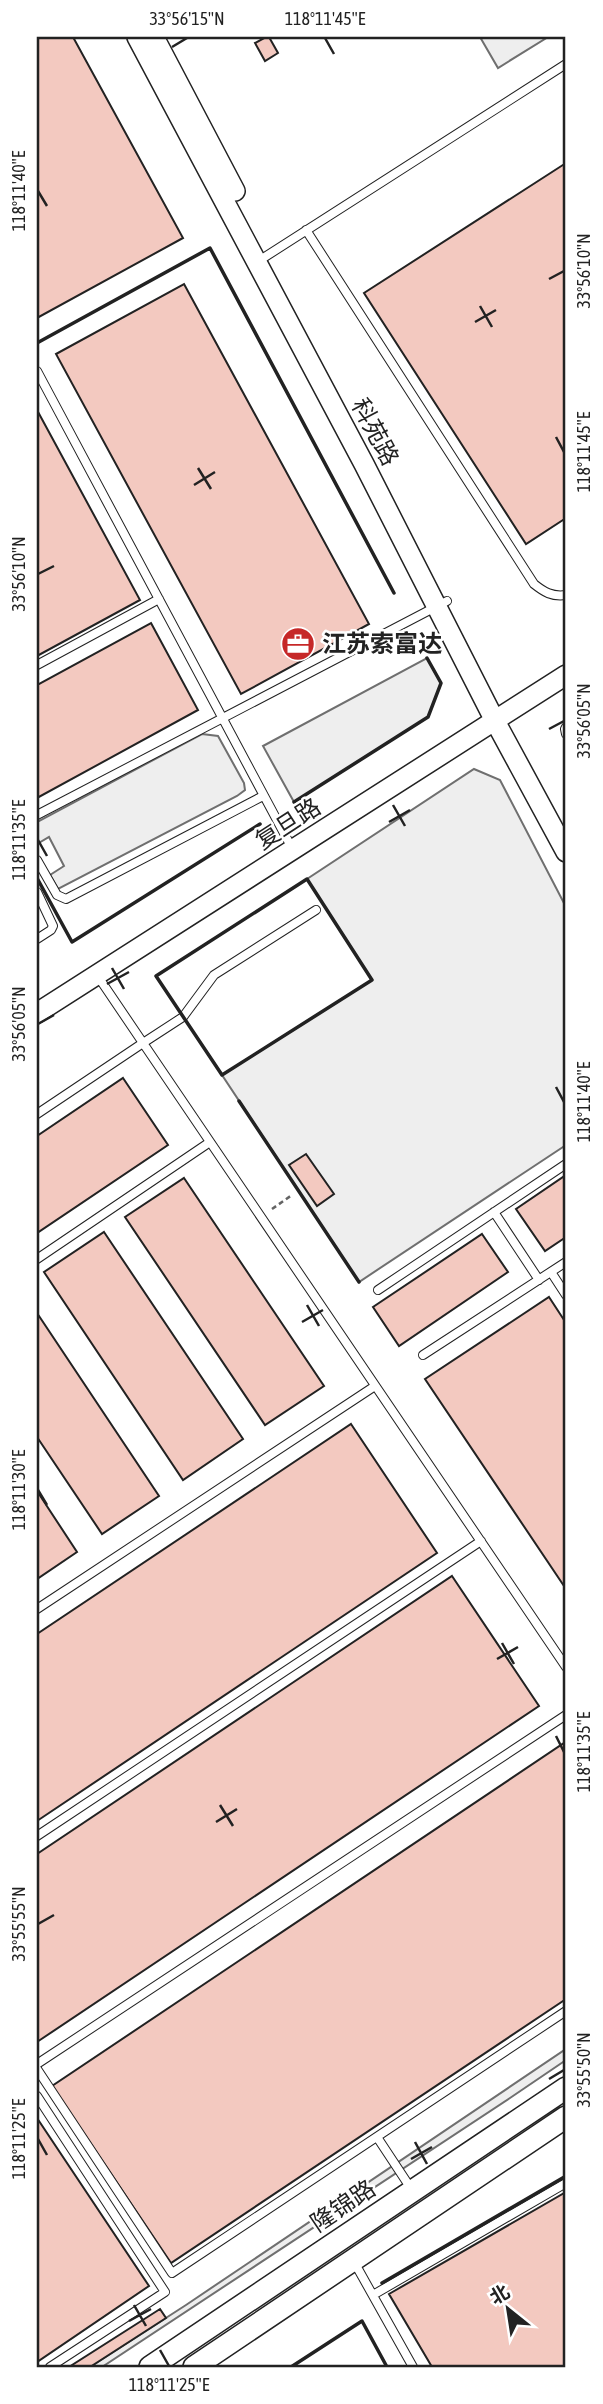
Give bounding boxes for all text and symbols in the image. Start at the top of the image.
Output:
text: 33°56'15"N [149,8,225,29]
text: 118°11'45"E [285,8,366,29]
text: 118°11'40"E [8,150,29,231]
text: 33°56'10"N [573,233,594,309]
street label: 科苑路 [347,394,404,470]
text: 118°11'45"E [573,411,594,492]
text: 33°56'10"N [8,536,29,612]
office icon: 江苏索富达 [279,625,317,663]
place label: 江苏索富达 [322,630,442,657]
text: 33°56'05"N [573,683,594,759]
street label: 复旦路 [250,793,325,855]
text: 118°11'35"E [8,799,29,880]
text: 33°56'05"N [8,986,29,1062]
text: 118°11'40"E [573,1061,594,1142]
text: 118°11'30"E [8,1449,29,1530]
text: 118°11'35"E [573,1711,594,1792]
text: 33°55'55"N [8,1886,29,1962]
text: 33°55'50"N [573,2032,594,2108]
text: 118°11'25"E [8,2098,29,2179]
street label: 隆锦路 [305,2174,380,2237]
north arrow [474,2274,544,2344]
text: 北 [486,2280,513,2309]
text: 118°11'25"E [129,2374,210,2395]

